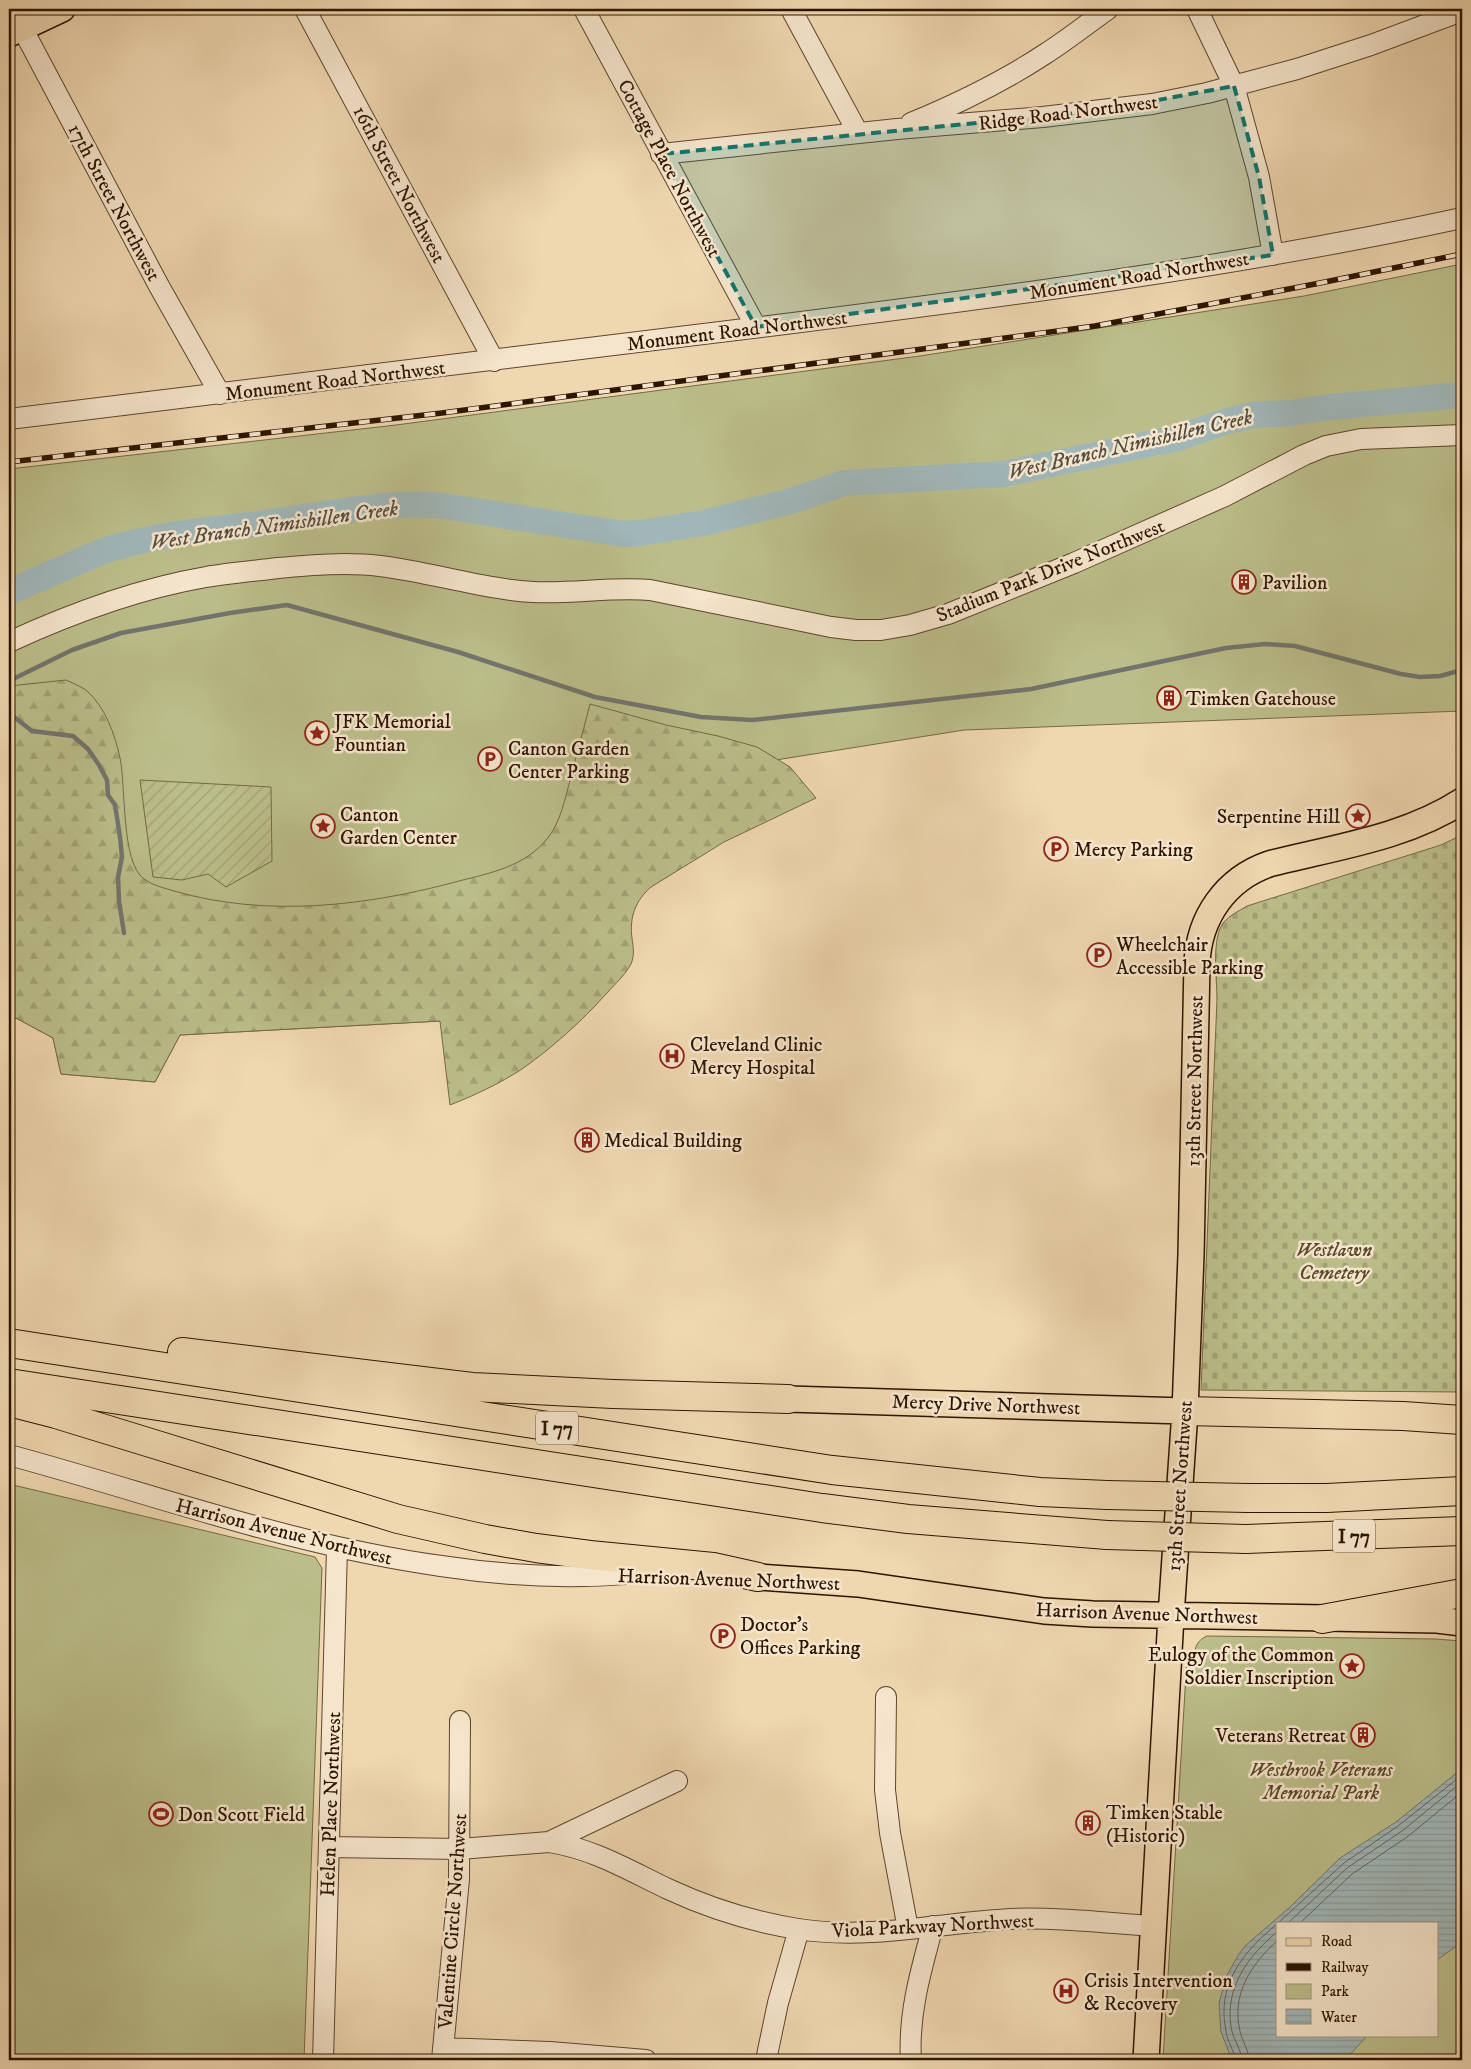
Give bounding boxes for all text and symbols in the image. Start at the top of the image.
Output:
street label: Cottage Place Northwest [611,75,726,262]
street label: Ridge Road Northwest [977,90,1159,137]
street label: 16th Street Northwest [347,102,451,268]
street label: 17th Street Northwest [62,120,166,286]
street label: Monument Road Northwest [1028,247,1251,306]
street label: Monument Road Northwest [626,306,849,357]
street label: Monument Road Northwest [224,356,447,407]
water label: West Branch Nimishillen Creek [1006,404,1255,486]
water label: West Branch Nimishillen Creek [149,496,400,556]
street label: Stadium Park Drive Northwest [933,514,1168,629]
building icon: Pavilion [1231,569,1257,595]
place label: Pavilion [1262,571,1328,596]
building icon: Timken Gatehouse [1156,685,1182,711]
place label: Timken Gatehouse [1186,687,1336,712]
place label: JFK Memorial Fountian [332,710,451,758]
place icon: JFK Memorial Fountian [304,720,330,746]
place label: Canton Garden Center Parking [508,737,630,785]
parking icon: Canton Garden Center Parking [477,746,503,772]
place label: Canton Garden Center [340,803,457,851]
place icon: Serpentine Hill [1345,803,1371,829]
place label: Serpentine Hill [1217,805,1340,830]
place icon: Canton Garden Center [310,813,336,839]
parking icon: Mercy Parking [1043,836,1069,862]
place label: Mercy Parking [1074,838,1193,863]
place label: Wheelchair Accessible Parking [1115,933,1264,981]
parking icon: Wheelchair Accessible Parking [1086,942,1112,968]
street label: 13th Street Northwest [1182,995,1209,1167]
place label: Cleveland Clinic Mercy Hospital [690,1033,823,1081]
hospital icon: Cleveland Clinic Mercy Hospital [659,1043,685,1069]
building icon: Medical Building [574,1127,600,1153]
place label: Medical Building [604,1129,742,1154]
park label: Westlawn Cemetery [1296,1238,1372,1286]
street label: Mercy Drive Northwest [891,1390,1081,1421]
street label: 13th Street Northwest [1162,1400,1199,1573]
road number: I 77 [536,1412,578,1445]
street label: Harrison Avenue Northwest [173,1493,395,1571]
road number: I 77 [1333,1520,1375,1552]
street label: Harrison Avenue Northwest [617,1564,841,1597]
street label: Harrison Avenue Northwest [1035,1598,1259,1631]
place label: Doctor's Offices Parking [740,1613,861,1661]
parking icon: Doctor's Offices Parking [710,1623,736,1649]
place label: Eulogy of the Common Soldier Inscription [1148,1643,1335,1691]
place icon: Eulogy of the Common Soldier Inscription [1339,1653,1365,1679]
street label: Helen Place Northwest [316,1711,347,1897]
building icon: Veterans Retreat [1350,1722,1376,1748]
place label: Veterans Retreat [1215,1724,1346,1749]
park label: Westbrook Veterans Memorial Park [1249,1758,1394,1806]
sports icon: Don Scott Field [148,1801,174,1827]
place label: Timken Stable (Historic) [1106,1801,1223,1849]
place label: Don Scott Field [178,1803,305,1828]
building icon: Timken Stable (Historic) [1075,1810,1101,1836]
street label: Valentine Circle Northwest [433,1813,473,2031]
street label: Viola Parkway Northwest [830,1909,1035,1944]
legend [1276,1922,1438,2036]
text: Road [1321,1932,1353,1951]
text: Railway [1321,1958,1369,1977]
place label: Crisis Intervention & Recovery [1084,1969,1233,2017]
hospital icon: Crisis Intervention & Recovery [1053,1978,1079,2004]
text: Park [1321,1982,1350,2001]
text: Water [1320,2008,1357,2027]

